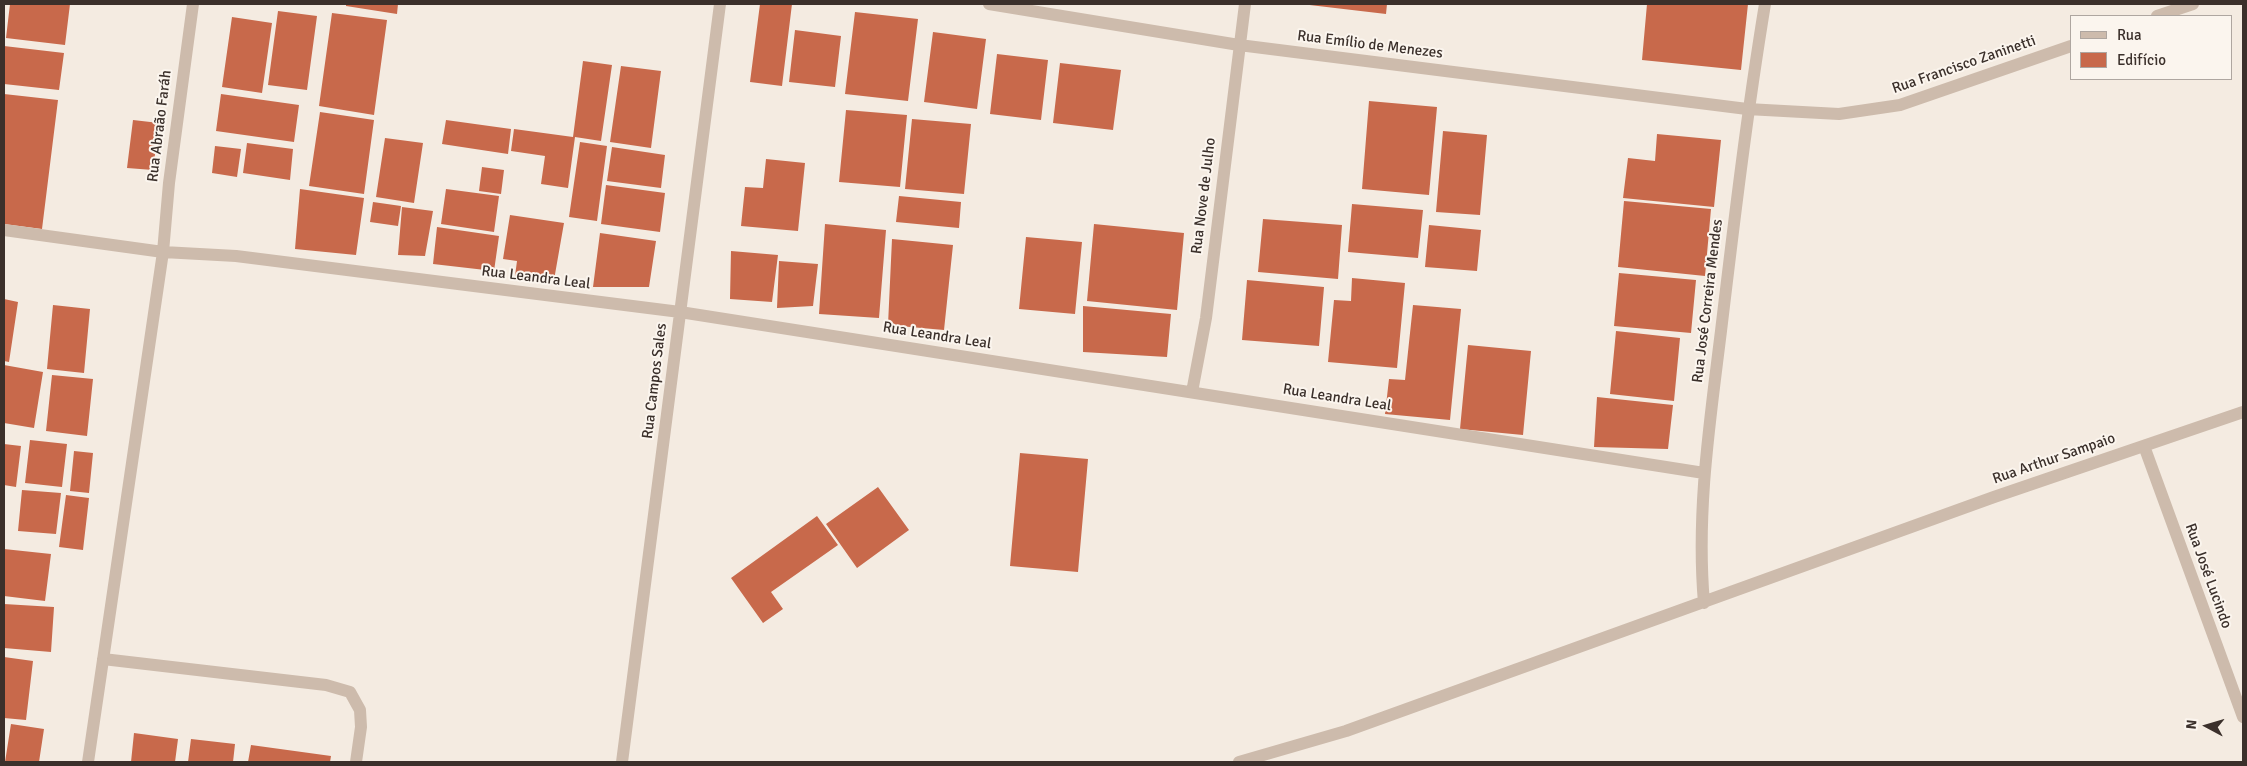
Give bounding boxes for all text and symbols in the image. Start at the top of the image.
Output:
legend [2070,15,2232,80]
text: Rua [2117,26,2142,44]
street label: Rua Emílio de Menezes [1296,27,1444,63]
street label: Rua Francisco Zaninetti [1890,32,2038,98]
text: Edifício [2117,51,2166,69]
street label: Rua Abraão Faráh [144,69,176,183]
street label: Rua Nove de Julho [1188,137,1220,255]
street label: Rua José Correira Mendes [1689,218,1727,384]
street label: Rua Leandra Leal [480,262,592,294]
street label: Rua Leandra Leal [881,319,993,353]
street label: Rua Campos Sales [639,322,671,440]
street label: Rua Leandra Leal [1281,381,1393,415]
street label: Rua Arthur Sampaio [1990,430,2118,488]
street label: Rua José Lucindo [2181,521,2235,631]
north arrow [2182,701,2232,751]
text: N [2183,719,2201,730]

